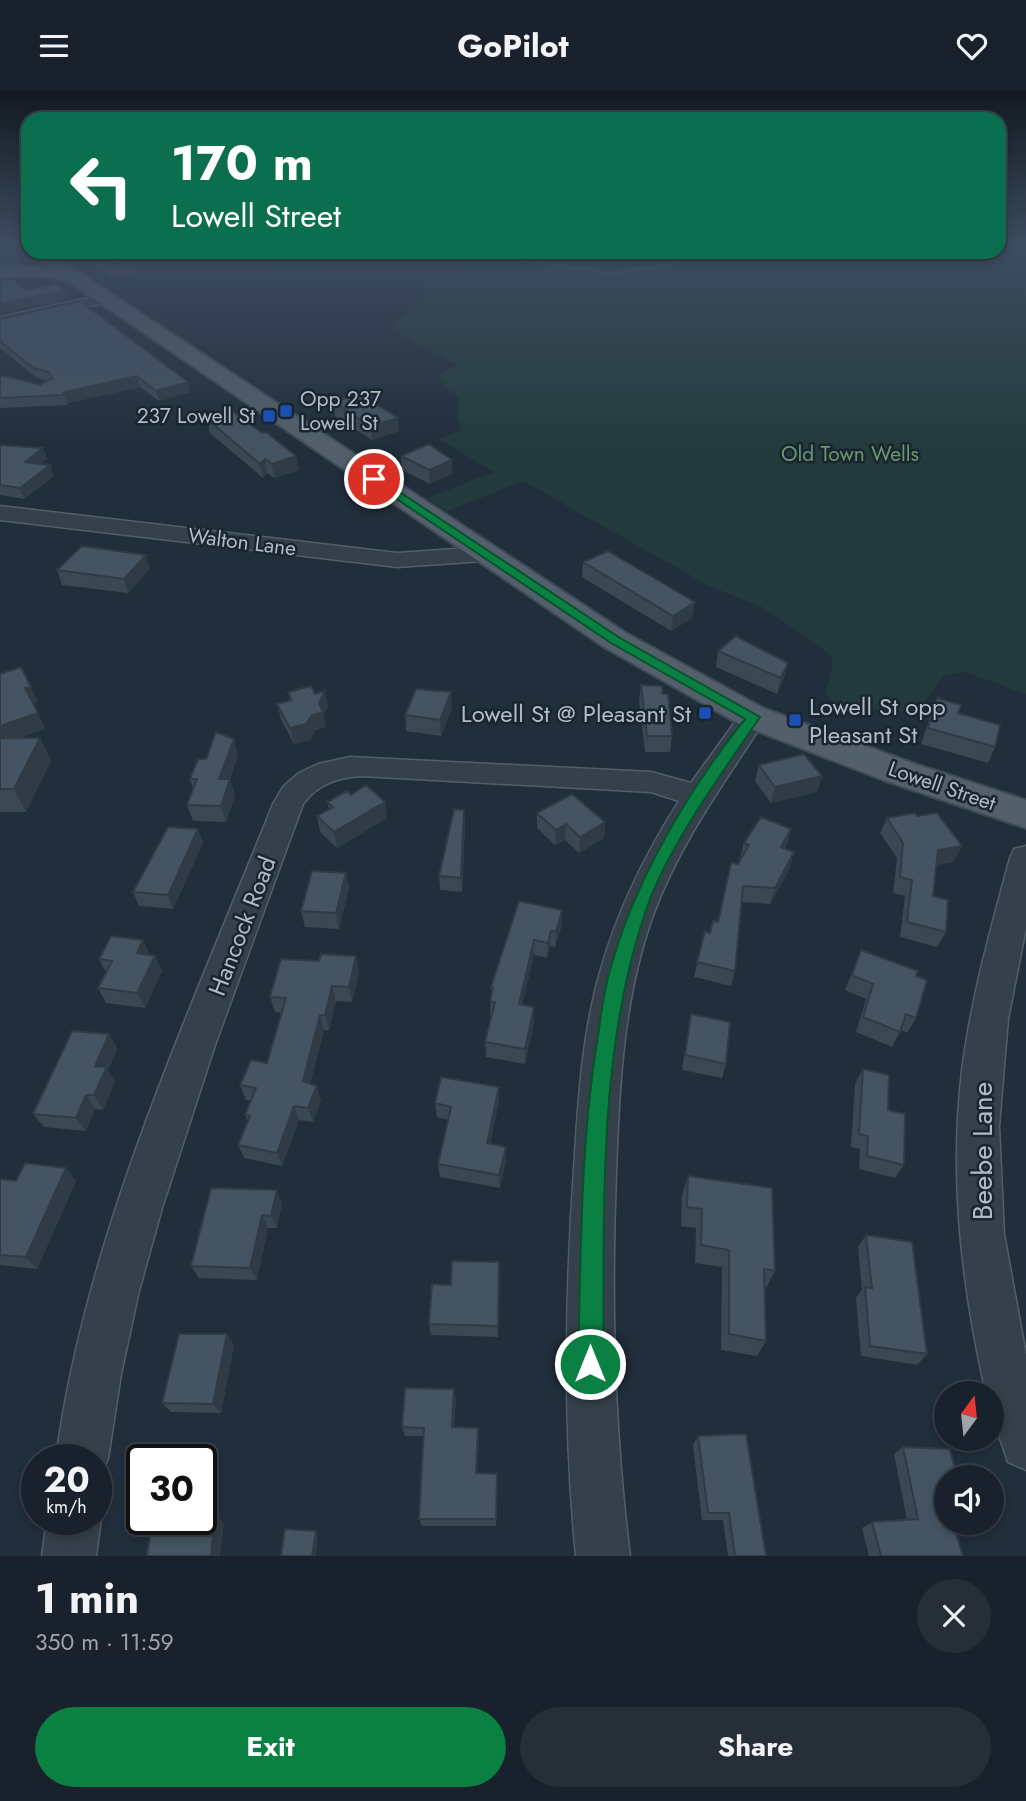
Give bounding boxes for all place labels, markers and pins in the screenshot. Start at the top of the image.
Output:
place label: Opp 237 Lowell St [300,384,381,438]
place label: 237 Lowell St [137,401,255,431]
marker: Opp 237 Lowell St [278,403,294,419]
marker: 237 Lowell St [261,408,277,424]
pin [344,449,404,509]
place label: Lowell St opp Pleasant St [809,689,946,752]
place label: Lowell St @ Pleasant St [461,696,691,731]
marker: Lowell St @ Pleasant St [697,705,713,721]
marker: Lowell St opp Pleasant St [787,712,803,728]

